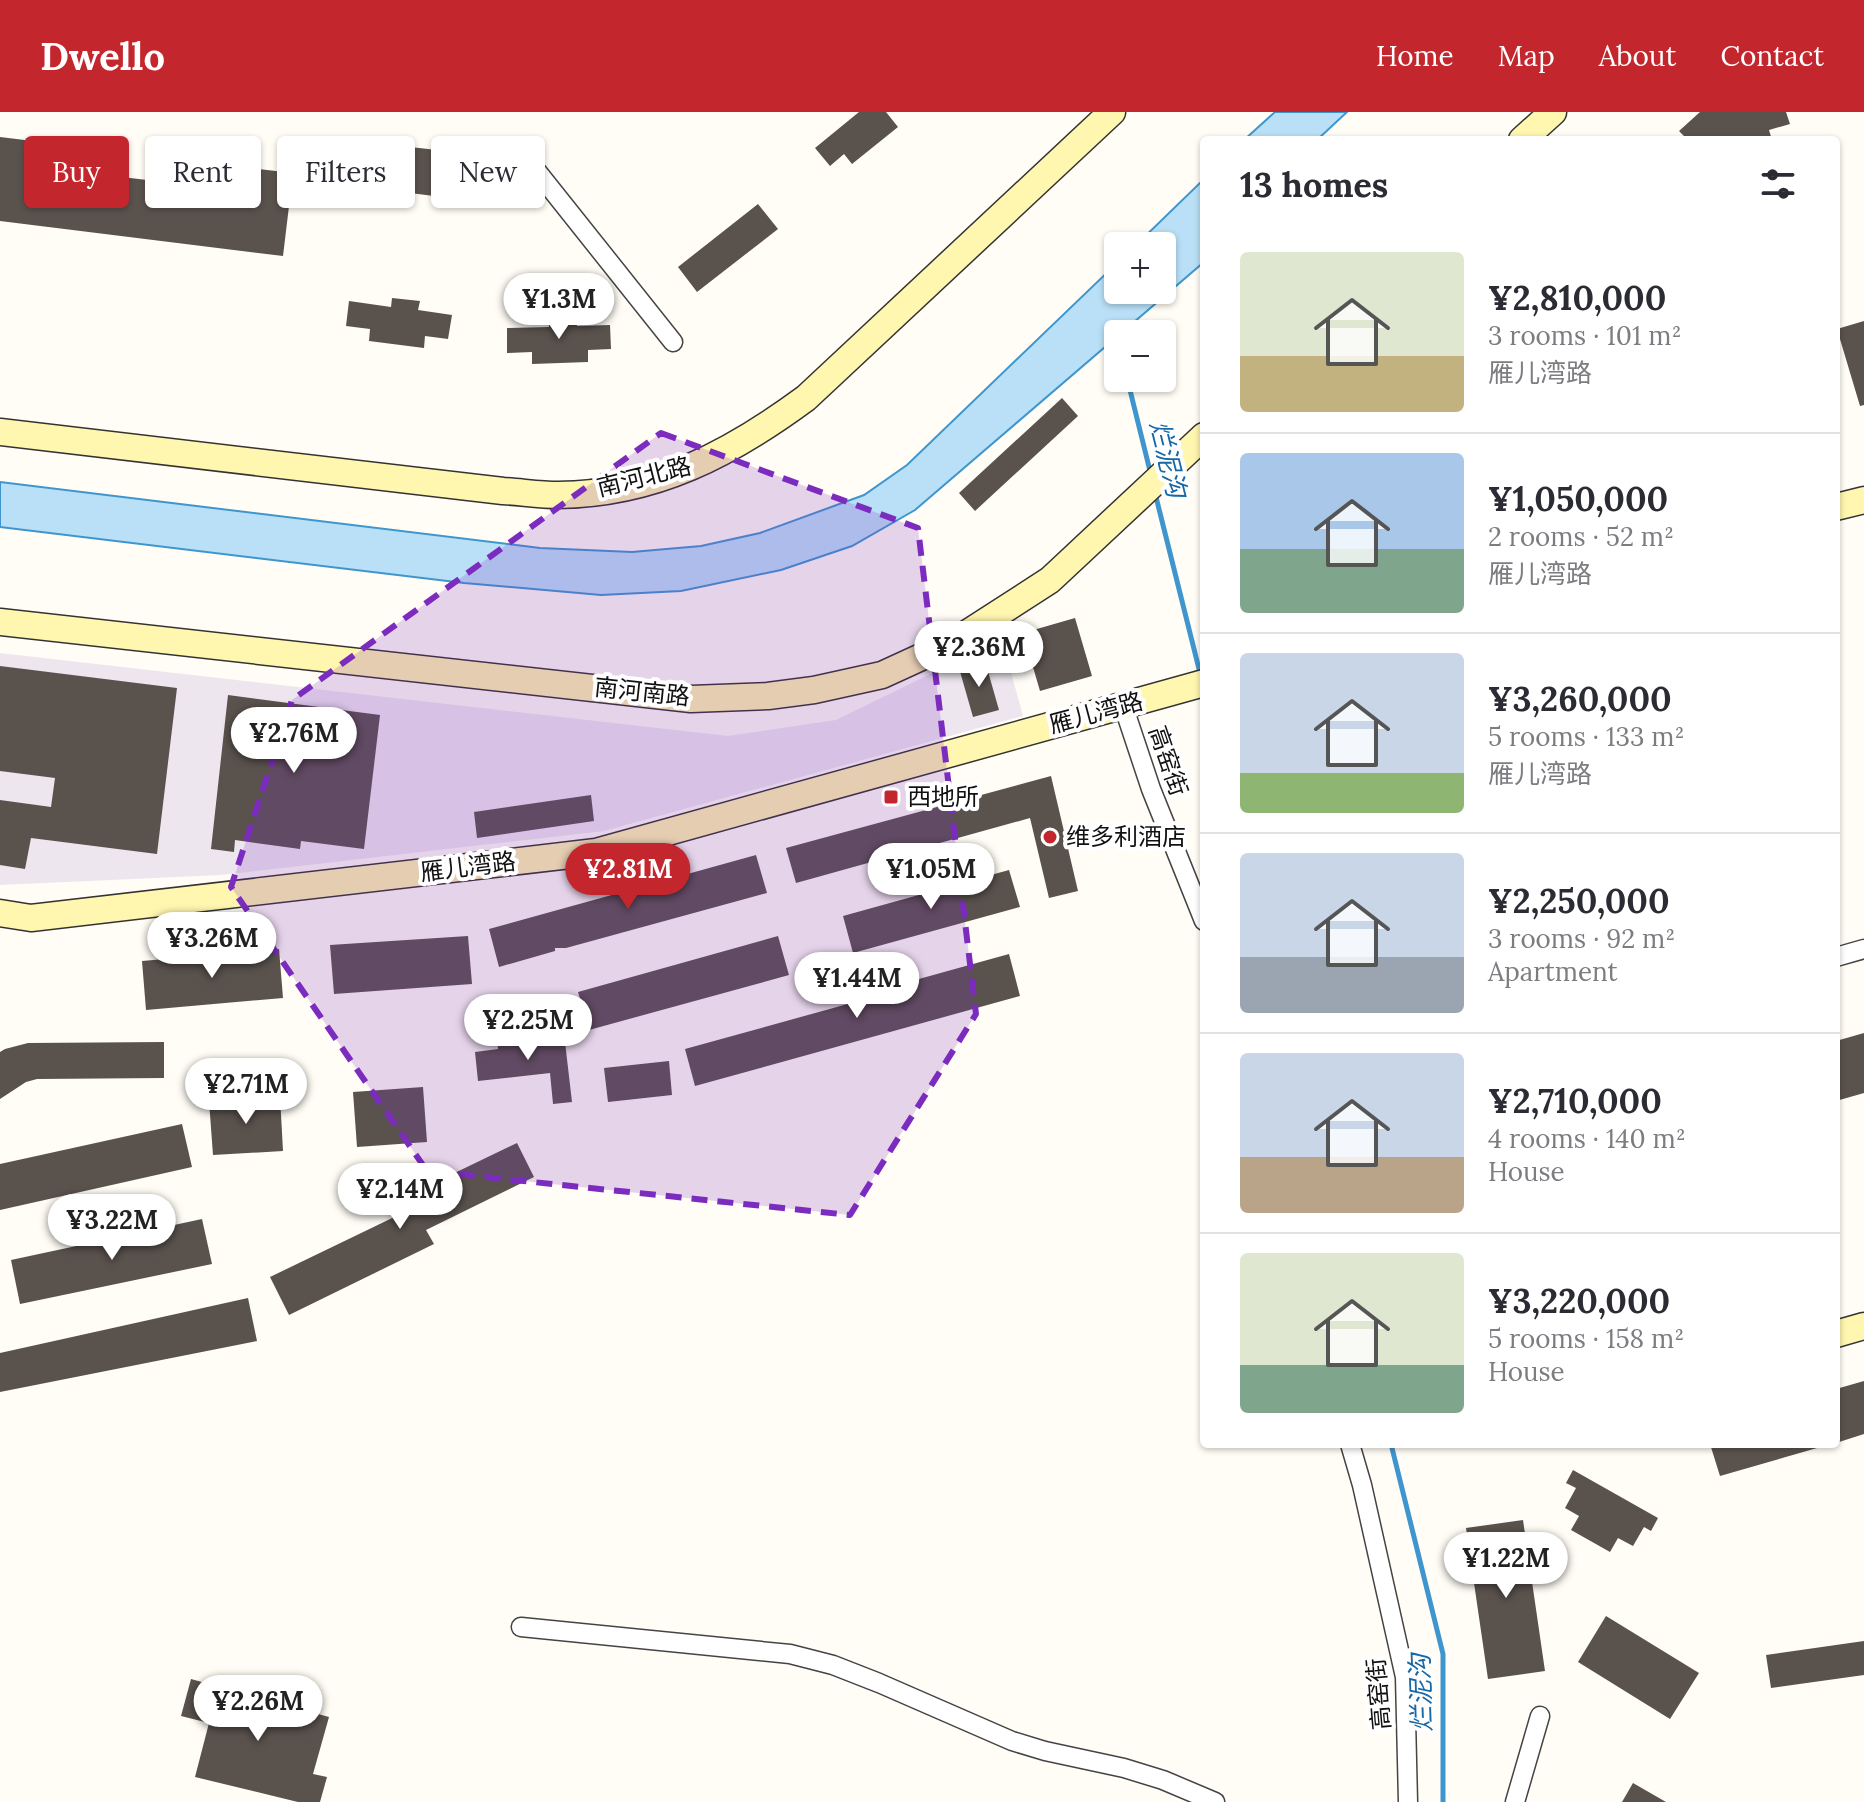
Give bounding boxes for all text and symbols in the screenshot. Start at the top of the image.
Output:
text: Dwello [40,32,165,80]
text: Home [1376,38,1454,74]
text: Map [1498,38,1555,74]
text: About [1599,38,1676,74]
text: Contact [1720,38,1824,74]
chip: Buy [24,136,129,208]
chip: Rent [145,136,261,208]
chip: Filters [277,136,415,208]
chip: New [431,136,545,208]
icon: filters [1756,162,1800,206]
text: 13 homes [1240,163,1388,206]
map controls [1104,232,1176,392]
button: + [1104,232,1176,304]
pin: ¥1.3M [503,273,615,341]
text: ¥2,810,000 [1488,276,1666,319]
text: ¥1.3M [521,282,597,315]
icon: home [1304,284,1400,380]
text: 3 rooms · 101 m² [1488,319,1681,352]
button: − [1104,320,1176,392]
text: 雁儿湾路 [1488,356,1592,389]
water label: 烂泥沟 [1143,417,1195,504]
street label: 南河北路 [594,450,694,503]
text: ¥1,050,000 [1488,477,1668,520]
icon: home [1304,485,1400,581]
text: 2 rooms · 52 m² [1488,520,1674,553]
text: 雁儿湾路 [1488,557,1592,590]
pin: ¥2.36M [914,621,1044,689]
text: ¥2.36M [932,630,1026,663]
street label: 南河南路 [593,671,691,712]
text: ¥3,260,000 [1488,677,1672,720]
street label: 雁儿湾路 [1045,685,1146,740]
icon: home [1304,685,1400,781]
pin: ¥2.76M [229,707,359,775]
text: ¥2.76M [249,716,339,749]
text: 5 rooms · 133 m² [1488,720,1684,753]
street label: 高窑街 [1142,722,1195,800]
text: 雁儿湾路 [1488,757,1592,790]
place label: 西地所 [907,781,979,812]
marker: 西地所 [882,788,900,806]
place label: 维多利酒店 [1066,821,1186,852]
marker: 维多利酒店 [1041,828,1059,846]
pin: ¥2.81M [563,843,693,911]
pin: ¥1.05M [866,843,996,911]
street label: 雁儿湾路 [418,845,517,888]
text: ¥2.81M [583,852,673,885]
text: ¥1.05M [886,852,976,885]
text: ¥2,250,000 [1488,879,1670,922]
icon: home [1304,885,1400,981]
pin: ¥3.26M [147,912,277,980]
text: ¥3.26M [165,921,259,954]
text: 3 rooms · 92 m² [1488,922,1675,955]
pin: ¥1.44M [792,952,922,1020]
text: Apartment [1488,955,1618,988]
text: ¥1.44M [812,961,902,994]
pin: ¥2.25M [463,994,593,1062]
text: ¥2.25M [482,1003,574,1036]
pin: ¥2.71M [181,1058,311,1126]
text: ¥2.71M [203,1067,289,1100]
text: ¥2,710,000 [1488,1079,1662,1122]
icon: home [1304,1085,1400,1181]
text: 4 rooms · 140 m² [1488,1122,1686,1155]
text: House [1488,1155,1565,1188]
pin: ¥2.14M [335,1163,465,1231]
text: ¥2.14M [356,1172,444,1205]
pin: ¥3.22M [47,1194,177,1262]
text: ¥3.22M [66,1203,158,1236]
text: ¥3,220,000 [1488,1279,1670,1322]
icon: home [1304,1285,1400,1381]
text: 5 rooms · 158 m² [1488,1322,1684,1355]
text: House [1488,1355,1565,1388]
pin: ¥1.22M [1441,1532,1571,1600]
text: ¥1.22M [1462,1541,1550,1574]
water label: 烂泥沟 [1403,1650,1438,1733]
street label: 高窑街 [1360,1657,1397,1731]
pin: ¥2.26M [193,1675,323,1743]
text: ¥2.26M [212,1684,304,1717]

